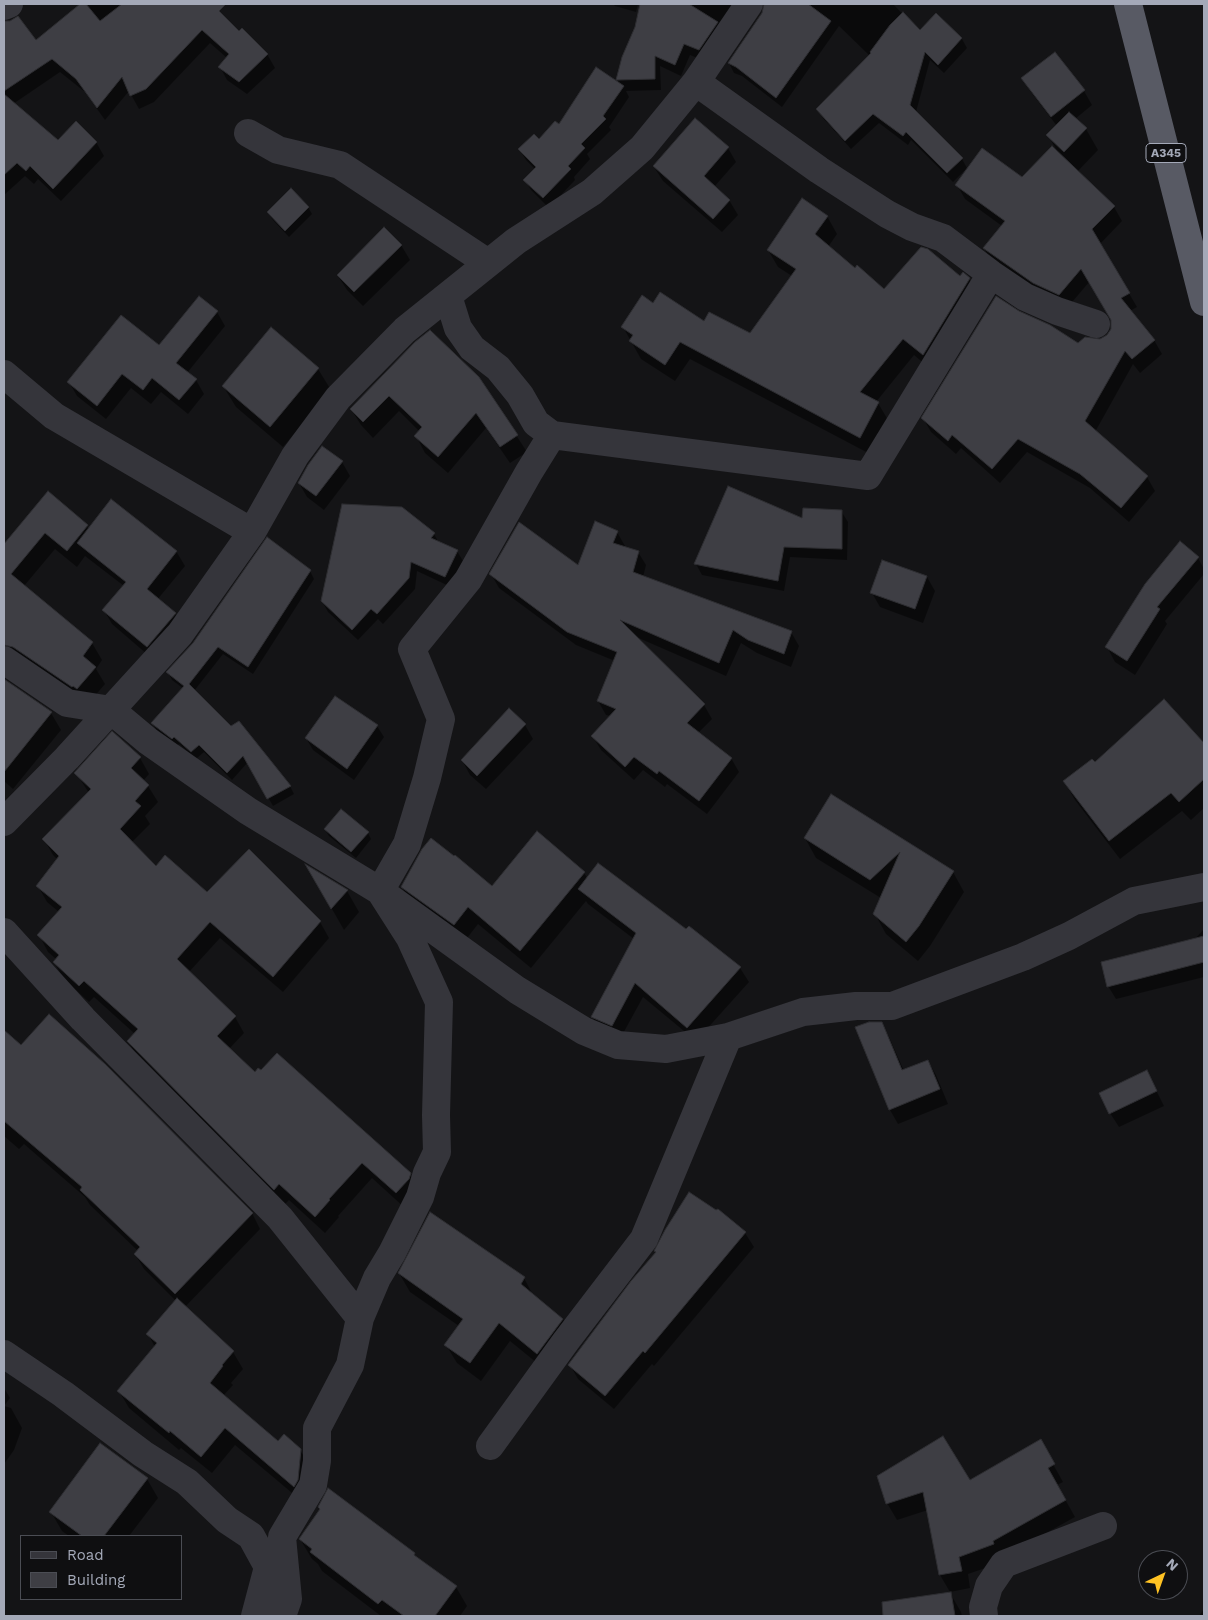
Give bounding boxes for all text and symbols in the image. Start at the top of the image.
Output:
road number: A345 [1146,144,1186,162]
legend [20,1535,182,1600]
text: Road [67,1546,104,1564]
north arrow [1138,1550,1188,1600]
text: N [1163,1555,1182,1574]
text: Building [67,1571,125,1589]

